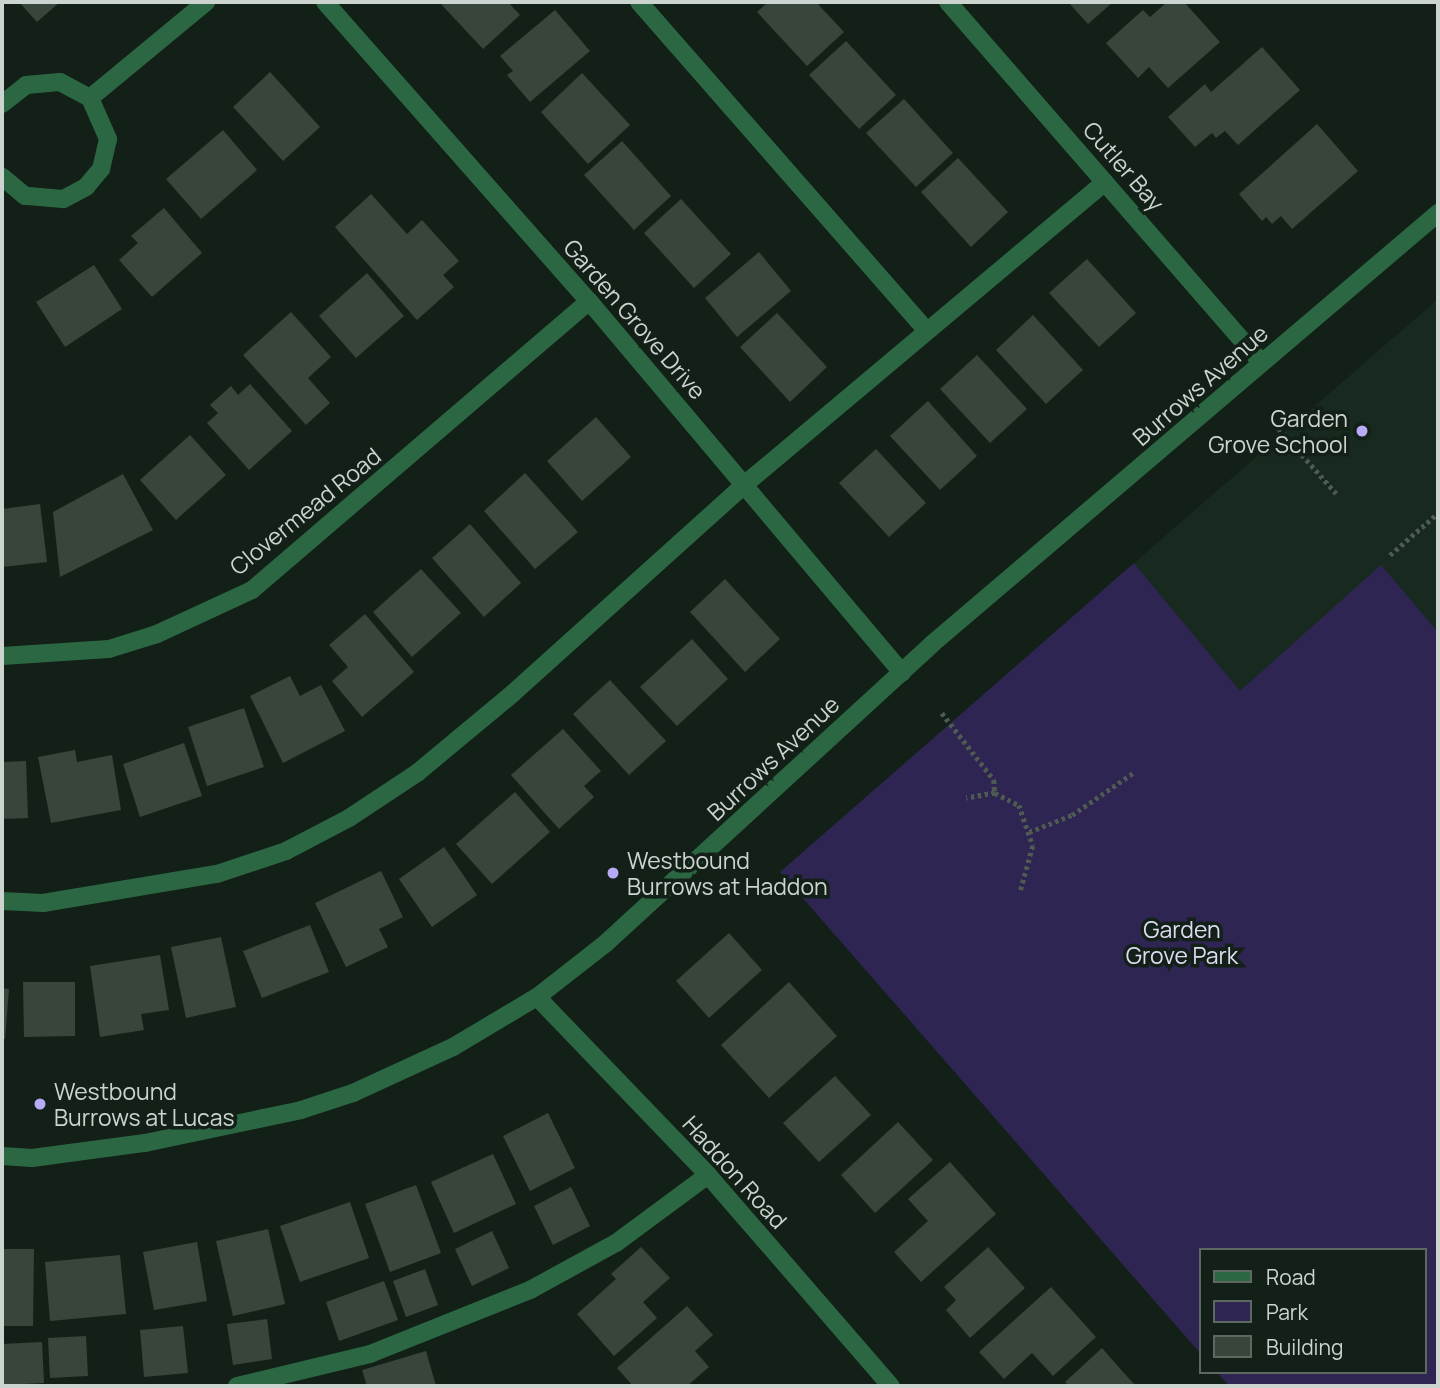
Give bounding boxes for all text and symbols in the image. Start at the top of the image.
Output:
street label: Cutler Bay [1078,116,1170,216]
street label: Garden Grove Drive [558,234,712,404]
street label: Burrows Avenue [1127,319,1273,451]
place label: Garden Grove School [1208,404,1348,458]
marker: Garden Grove School [1354,423,1370,439]
street label: Clovermead Road [224,442,386,580]
street label: Burrows Avenue [701,690,845,826]
place label: Westbound Burrows at Haddon [627,846,828,900]
marker: Westbound Burrows at Haddon [605,865,621,881]
park label: Garden Grove Park [1126,915,1238,969]
place label: Westbound Burrows at Lucas [54,1077,235,1131]
marker: Westbound Burrows at Lucas [32,1096,48,1112]
street label: Haddon Road [677,1110,793,1234]
legend [1198,1248,1426,1374]
text: Road [1266,1263,1316,1291]
text: Park [1266,1298,1308,1326]
text: Building [1266,1333,1343,1361]

